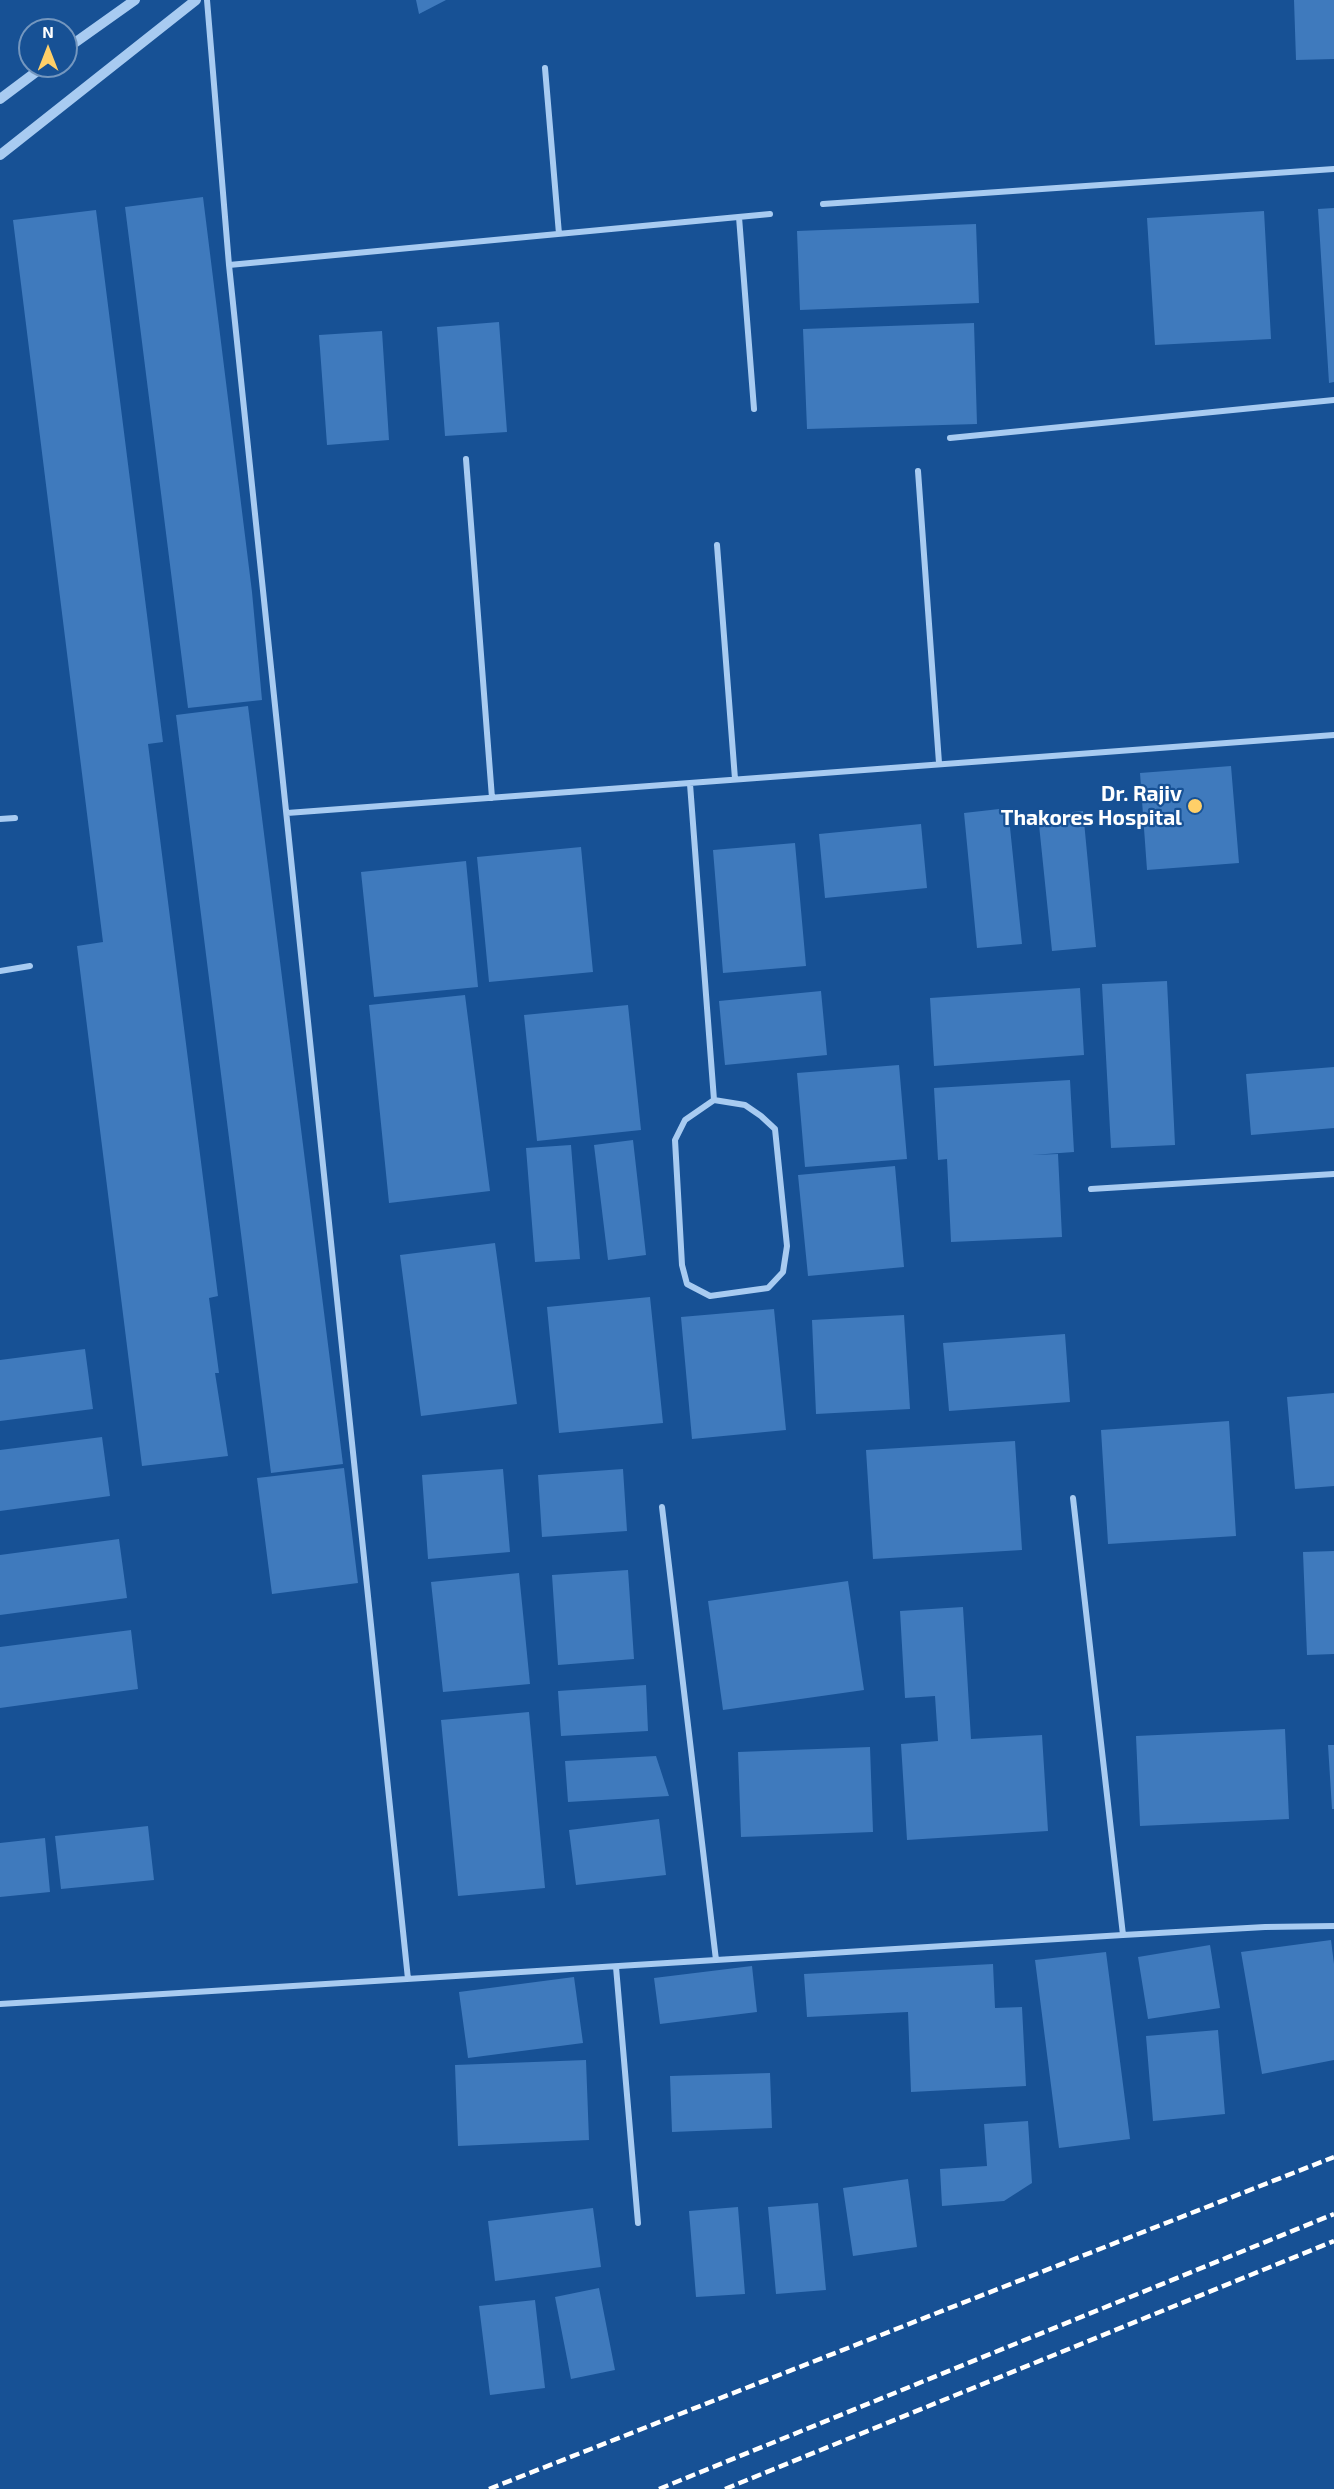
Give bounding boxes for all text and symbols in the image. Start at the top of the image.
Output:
north arrow [18,18,78,78]
text: N [42,22,54,41]
place label: Dr. Rajiv Thakores Hospital [1001,781,1182,831]
marker: Dr. Rajiv Thakores Hospital [1186,797,1204,815]

